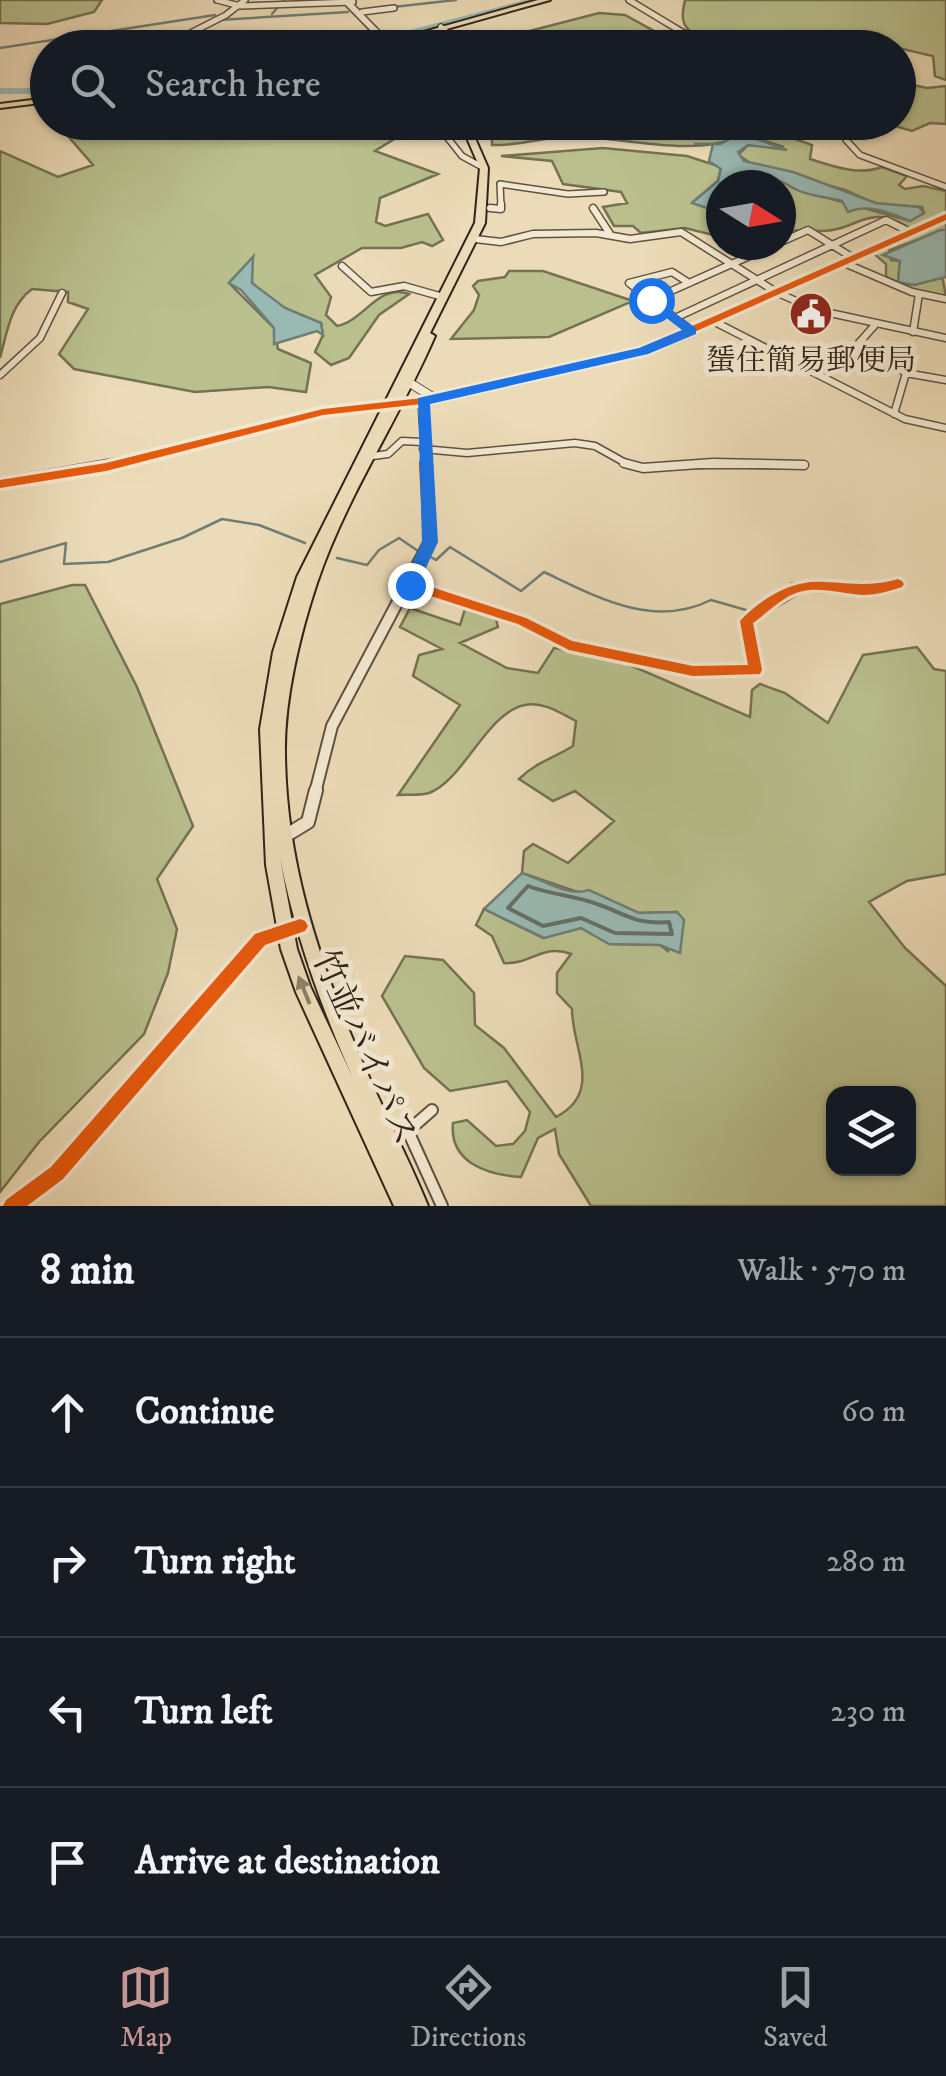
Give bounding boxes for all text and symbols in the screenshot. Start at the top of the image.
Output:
search box [30,30,916,140]
icon: search [65,58,120,113]
text: Search here [145,61,321,109]
north arrow [706,170,796,260]
route start [629,278,675,324]
public building icon: 蜑住簡易郵便局 [788,291,834,337]
place label: 蜑住簡易郵便局 [706,343,916,380]
route end [388,563,434,609]
street label: 竹並バイパス [302,943,427,1152]
one-way arrow [296,975,312,1005]
map controls [826,1086,916,1176]
button: layers [826,1086,916,1176]
text: 8 min [40,1245,134,1297]
text: Walk · 570 m [737,1251,906,1291]
icon: ahead [40,1385,95,1440]
text: Continue [135,1388,274,1436]
text: 60 m [841,1392,906,1432]
icon: right [40,1535,95,1590]
text: Turn right [135,1538,296,1586]
text: 280 m [826,1542,906,1582]
icon: left [40,1685,95,1740]
text: Turn left [135,1688,273,1736]
text: 230 m [830,1692,906,1732]
icon: arrive [40,1835,95,1890]
text: Arrive at destination [135,1838,440,1886]
tab: Map [118,1960,173,2055]
tab: Directions [410,1960,526,2055]
tab: Saved [763,1960,828,2055]

